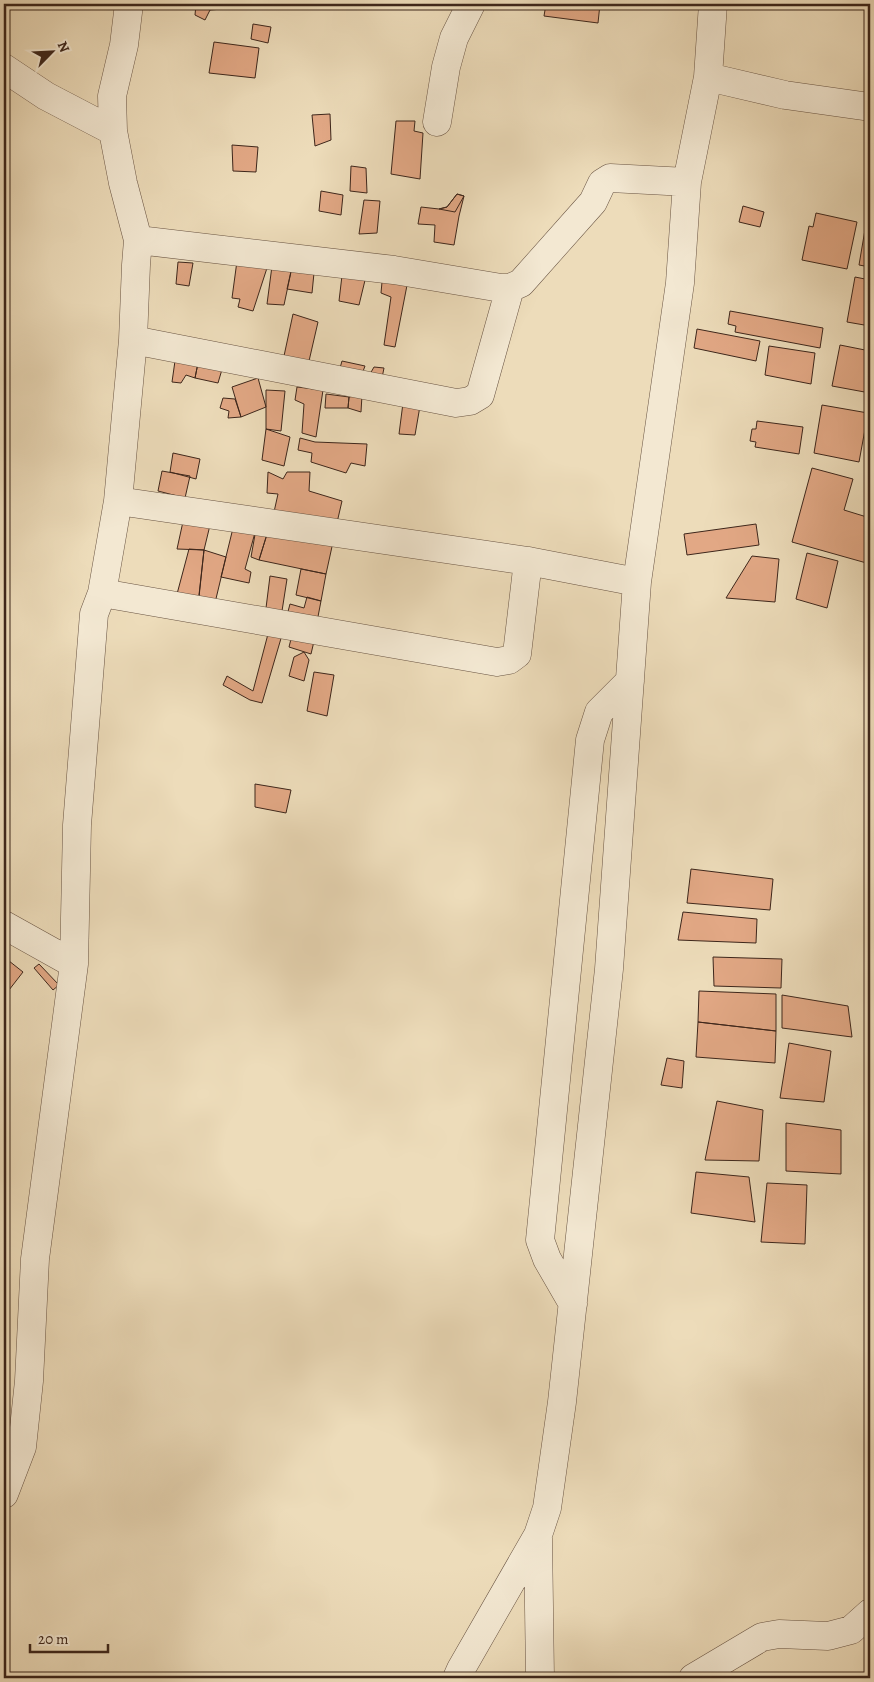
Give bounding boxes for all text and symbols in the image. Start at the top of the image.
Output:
north arrow [28,28,78,78]
text: N [53,38,74,55]
scale bar [30,1622,108,1654]
text: 20 m [38,1629,69,1649]

